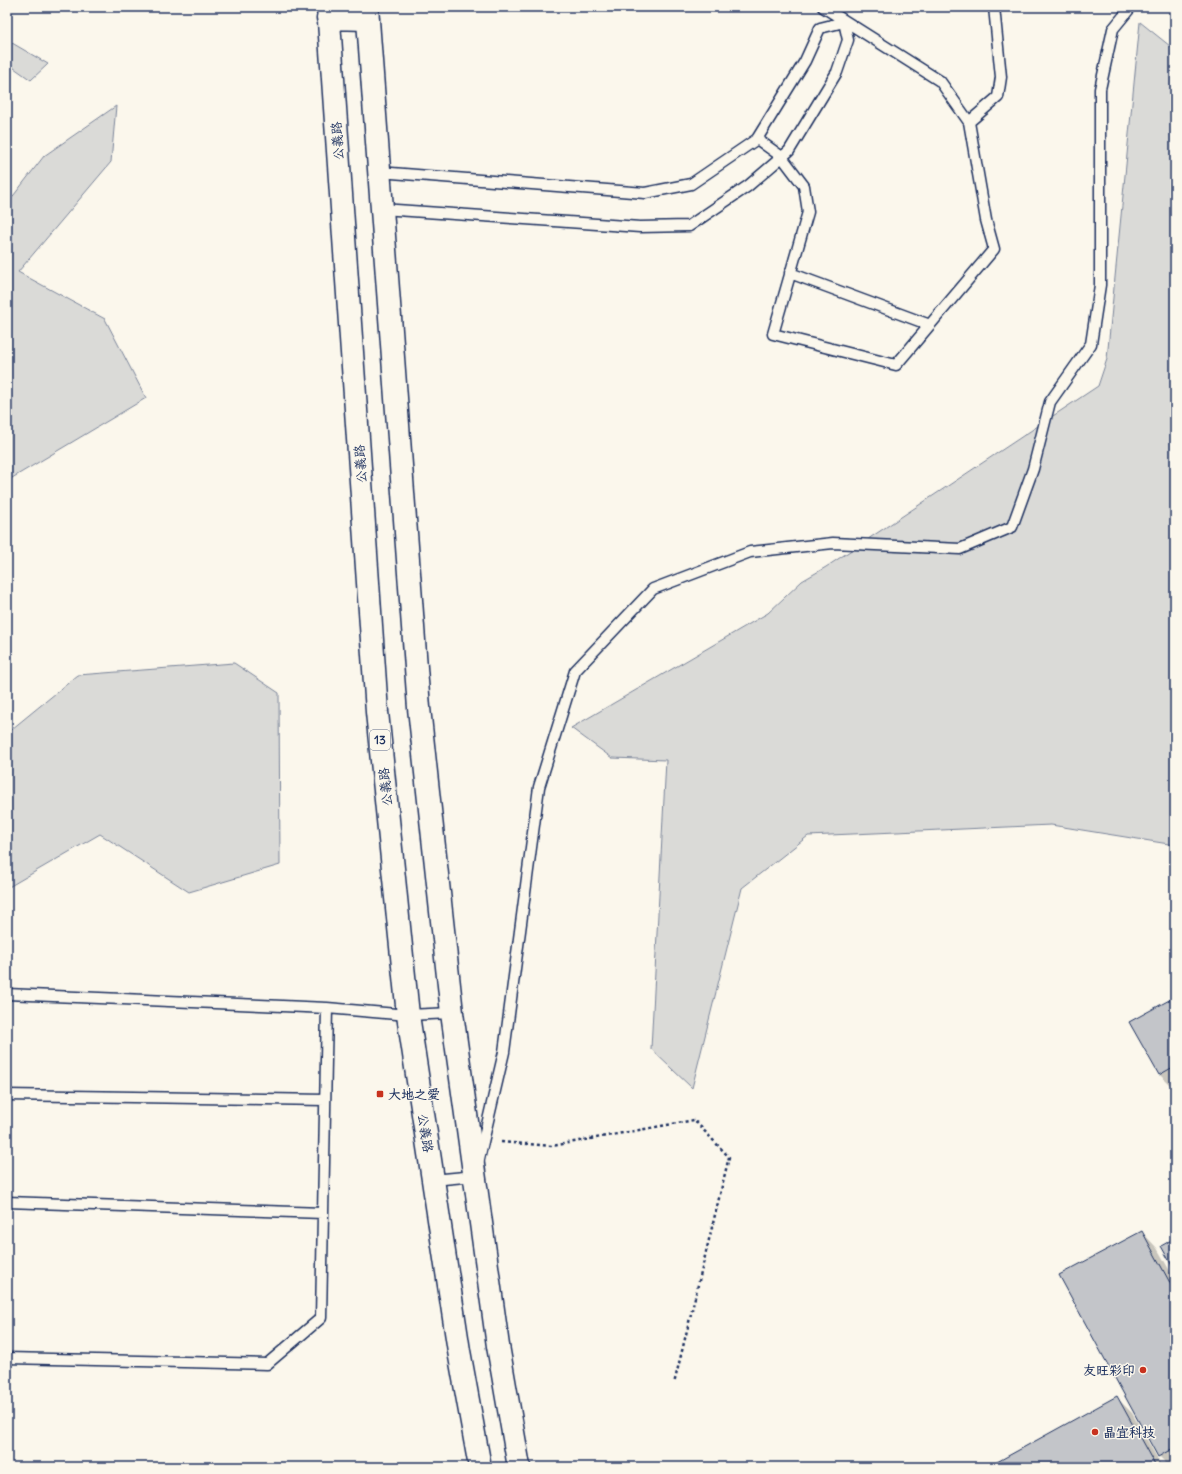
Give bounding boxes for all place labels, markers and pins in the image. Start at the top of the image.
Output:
place label: 大地之愛 [388,1086,440,1103]
marker: 大地之愛 [375,1089,385,1099]
place label: 友旺彩印 [1083,1362,1135,1379]
marker: 友旺彩印 [1138,1365,1148,1375]
place label: 晶宜科技 [1103,1424,1155,1441]
marker: 晶宜科技 [1090,1427,1100,1437]

